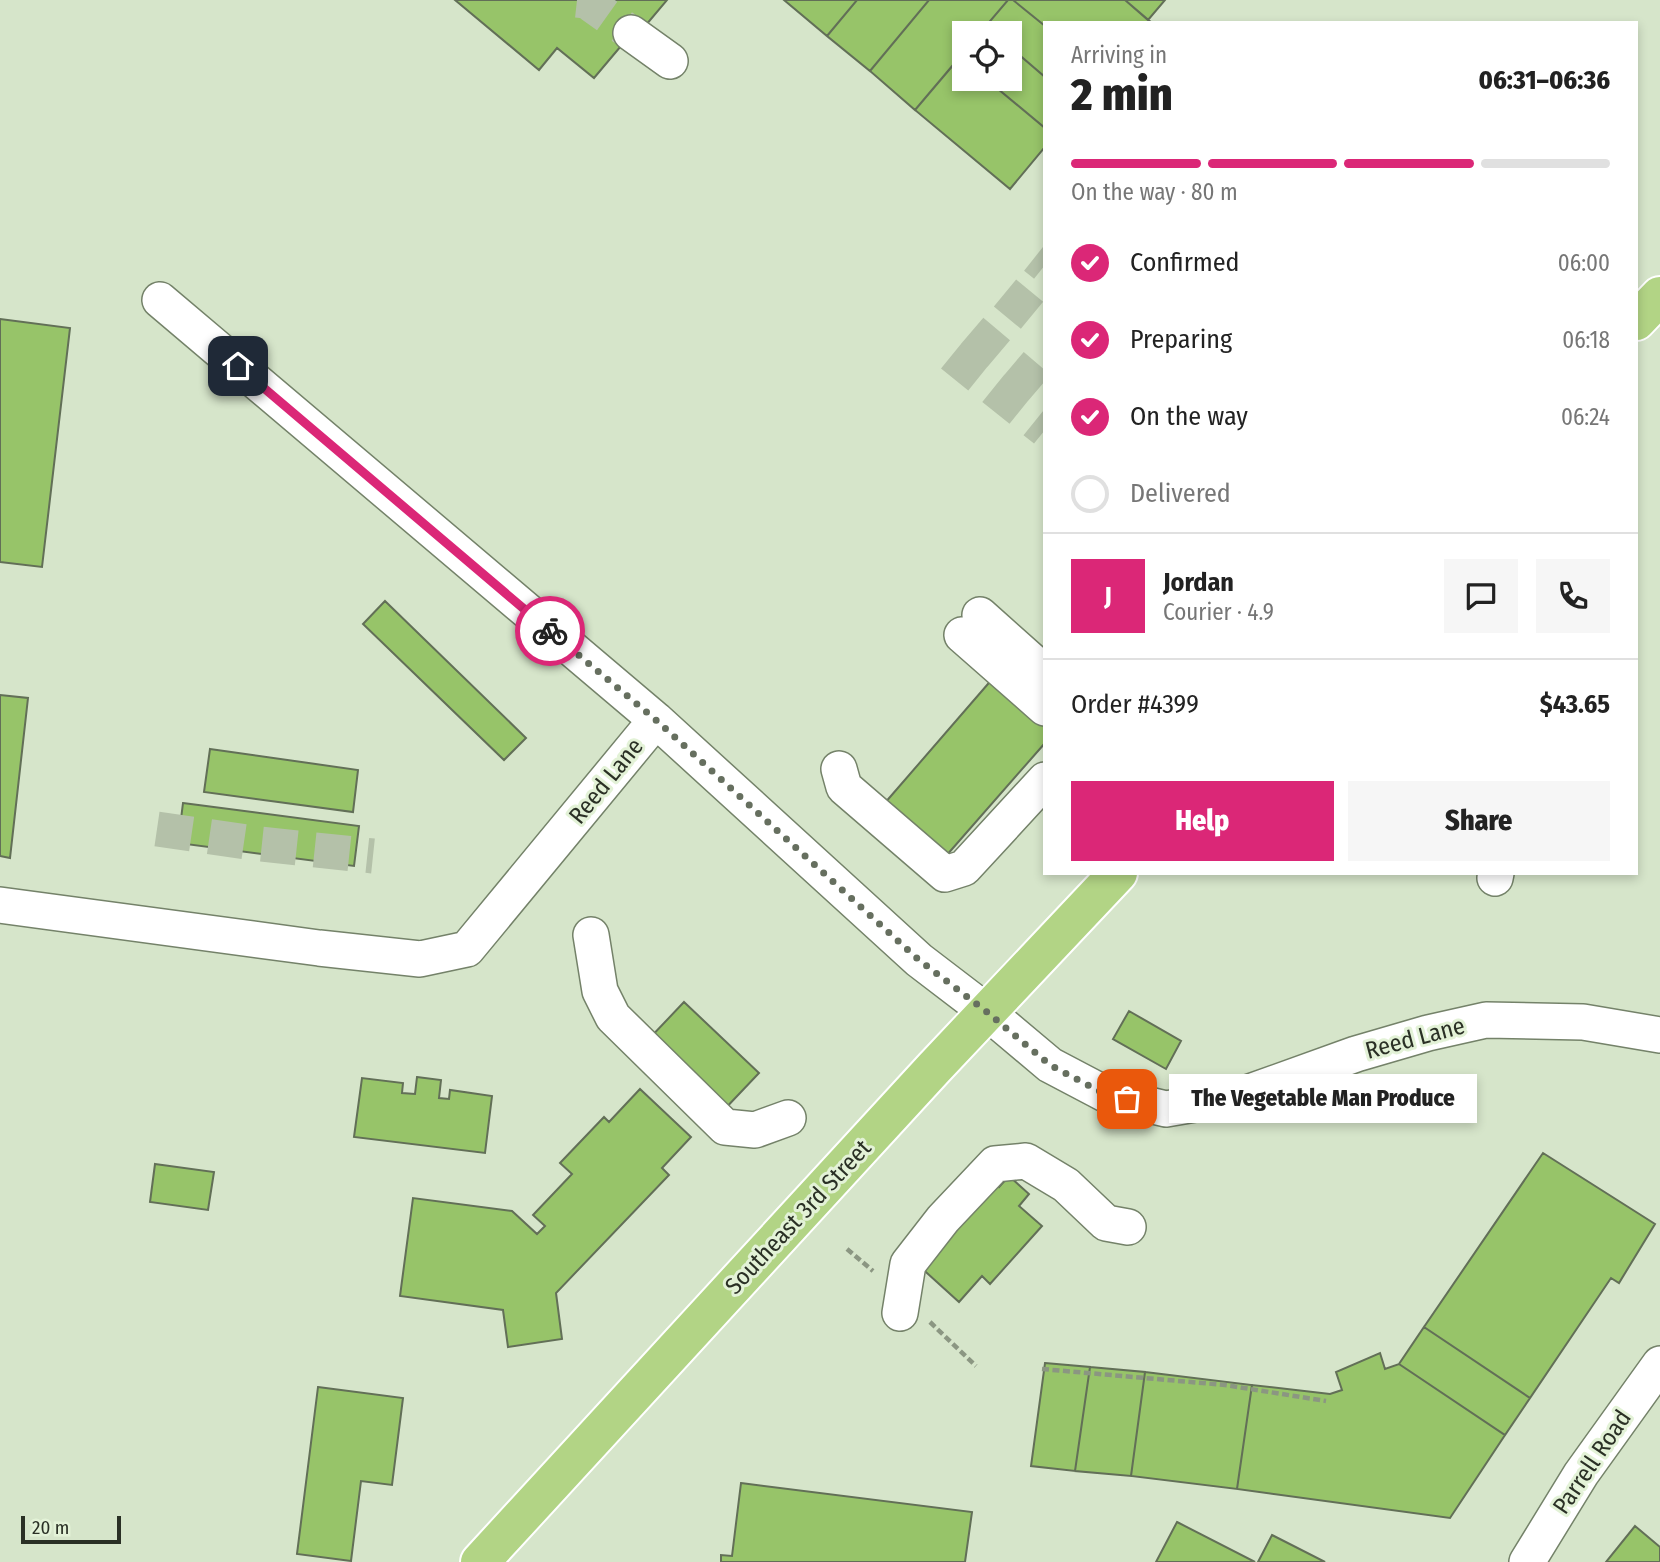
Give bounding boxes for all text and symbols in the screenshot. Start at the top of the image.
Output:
map controls [952,21,1022,91]
button: locate [952,21,1022,91]
text: Arriving in [1071,41,1167,69]
text: 06:31–06:36 [1479,65,1610,96]
text: 2 min [1071,67,1173,122]
text: On the way · 80 m [1071,178,1238,206]
icon: check [1071,244,1109,282]
text: Confirmed [1130,247,1240,278]
text: 06:00 [1558,249,1610,277]
icon: check [1071,321,1109,359]
text: Preparing [1130,324,1232,355]
text: 06:18 [1562,326,1610,354]
pin [208,336,268,396]
icon: home [219,347,257,385]
icon: check [1071,398,1109,436]
text: On the way [1130,401,1248,432]
text: 06:24 [1561,403,1610,431]
text: Delivered [1130,478,1231,509]
button: chat [1444,559,1518,633]
button: phone [1536,559,1610,633]
text: Jordan [1163,567,1234,598]
text: J [1104,581,1112,612]
courier [515,596,585,666]
text: Courier · 4.9 [1163,598,1274,626]
icon: bike [531,612,569,650]
text: Order #4399 [1071,689,1199,720]
text: $43.65 [1540,689,1610,720]
street label: Reed Lane [563,733,649,829]
button: Help [1071,781,1334,861]
button: Share [1348,781,1610,861]
street label: Reed Lane [1362,1011,1468,1065]
pin [1097,1069,1157,1129]
callout: The Vegetable Man Produce [1169,1074,1477,1124]
icon: bag [1108,1080,1146,1118]
text: The Vegetable Man Produce [1191,1084,1455,1112]
street label: Southeast 3rd Street [719,1134,877,1300]
street label: Parrell Road [1547,1405,1637,1519]
scale bar [21,1513,121,1545]
text: 20 m [32,1516,69,1539]

